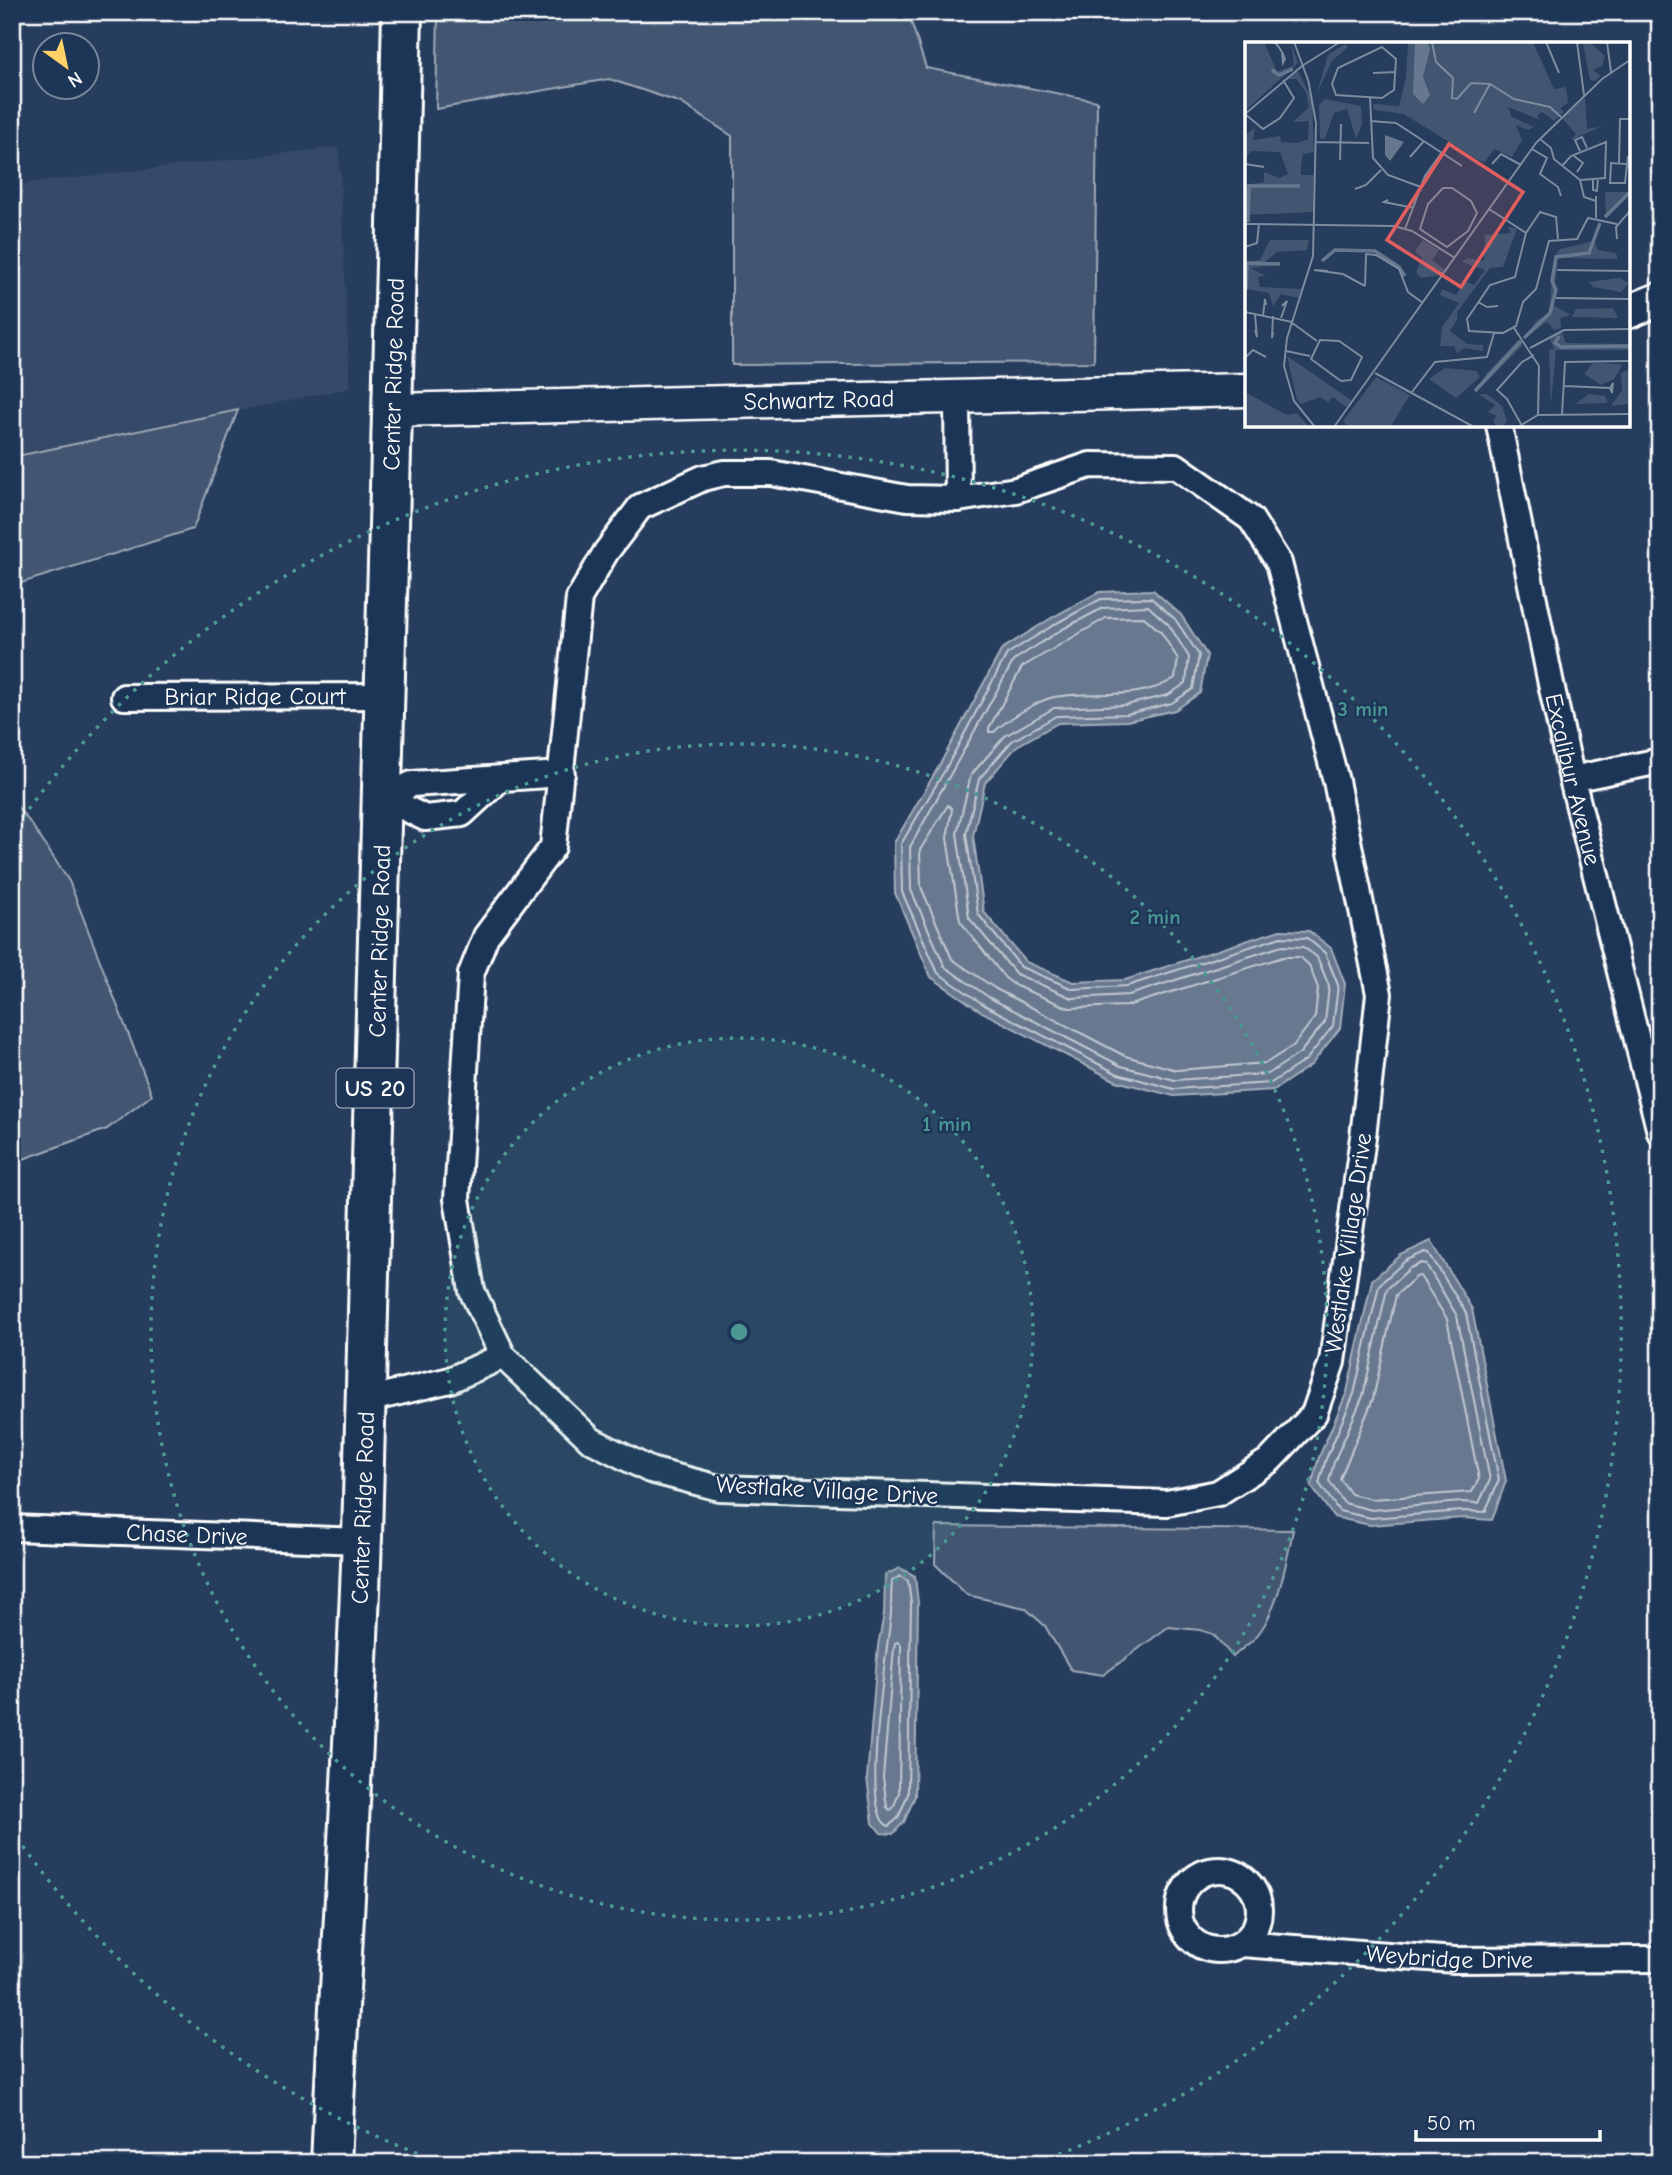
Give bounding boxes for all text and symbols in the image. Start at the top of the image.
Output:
north arrow [32,32,102,102]
inset map [1245,42,1630,427]
text: N [64,67,86,92]
street label: Center Ridge Road [377,277,410,471]
street label: Schwartz Road [743,384,895,416]
street label: Briar Ridge Court [164,682,347,711]
street label: Excalibur Avenue [1539,691,1607,868]
text: 3 min [1337,697,1389,721]
street label: Center Ridge Road [363,844,396,1038]
text: 2 min [1129,905,1181,929]
road number: US 20 [336,1068,414,1107]
text: 1 min [923,1112,971,1136]
street label: Westlake Village Drive [1319,1131,1377,1355]
centre of rings [727,1320,751,1344]
street label: Center Ridge Road [345,1411,380,1605]
street label: Westlake Village Drive [715,1470,939,1510]
street label: Chase Drive [126,1518,248,1551]
street label: Weybridge Drive [1365,1939,1533,1974]
scale bar [1416,2098,1600,2142]
text: 50 m [1427,2111,1476,2135]

